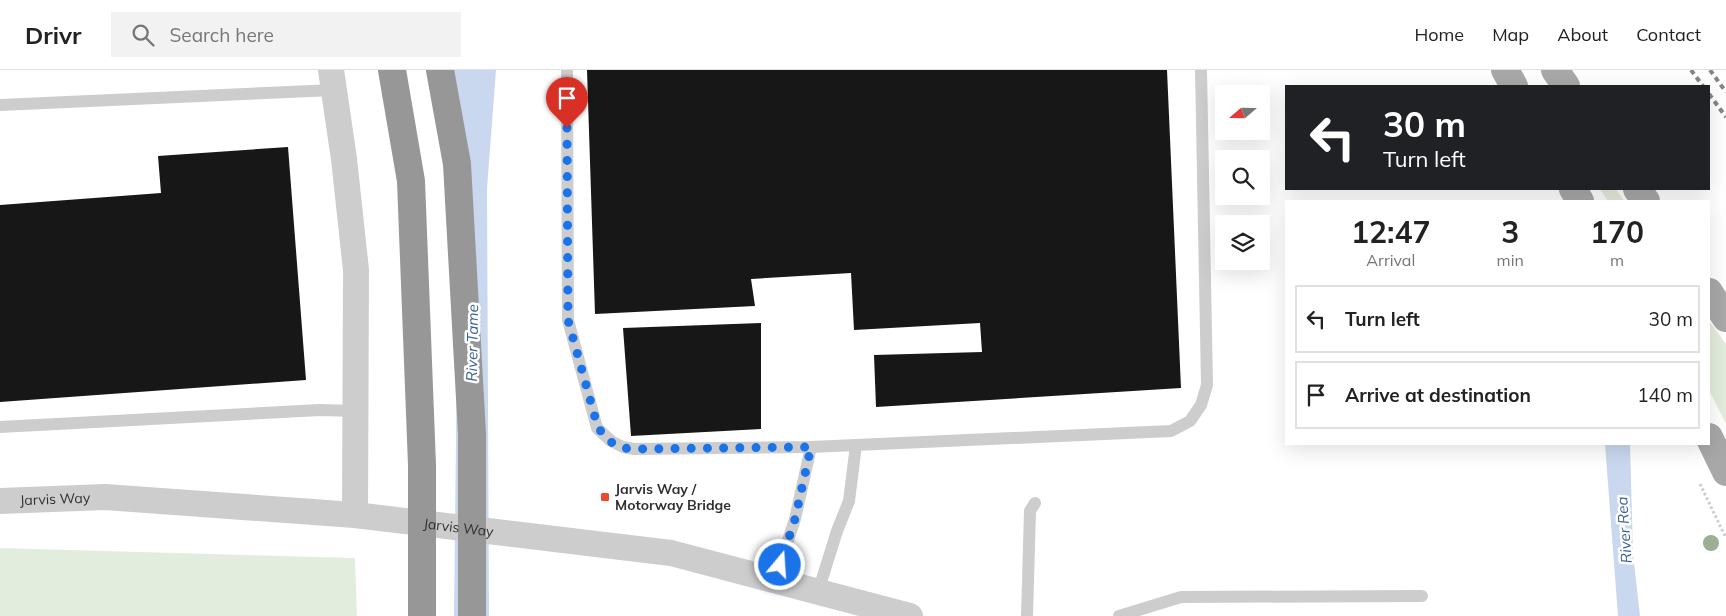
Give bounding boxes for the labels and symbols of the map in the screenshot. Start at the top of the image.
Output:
pin [546,77,588,128]
north arrow [1215,85,1270,140]
water label: River Tame [462,304,482,382]
place label: Jarvis Way / Motorway Bridge [615,480,731,514]
street label: Jarvis Way [19,489,91,509]
marker: Jarvis Way / Motorway Bridge [599,491,611,503]
water label: River Rea [1612,496,1636,564]
street label: Jarvis Way [422,514,495,541]
position arrow [753,538,805,590]

